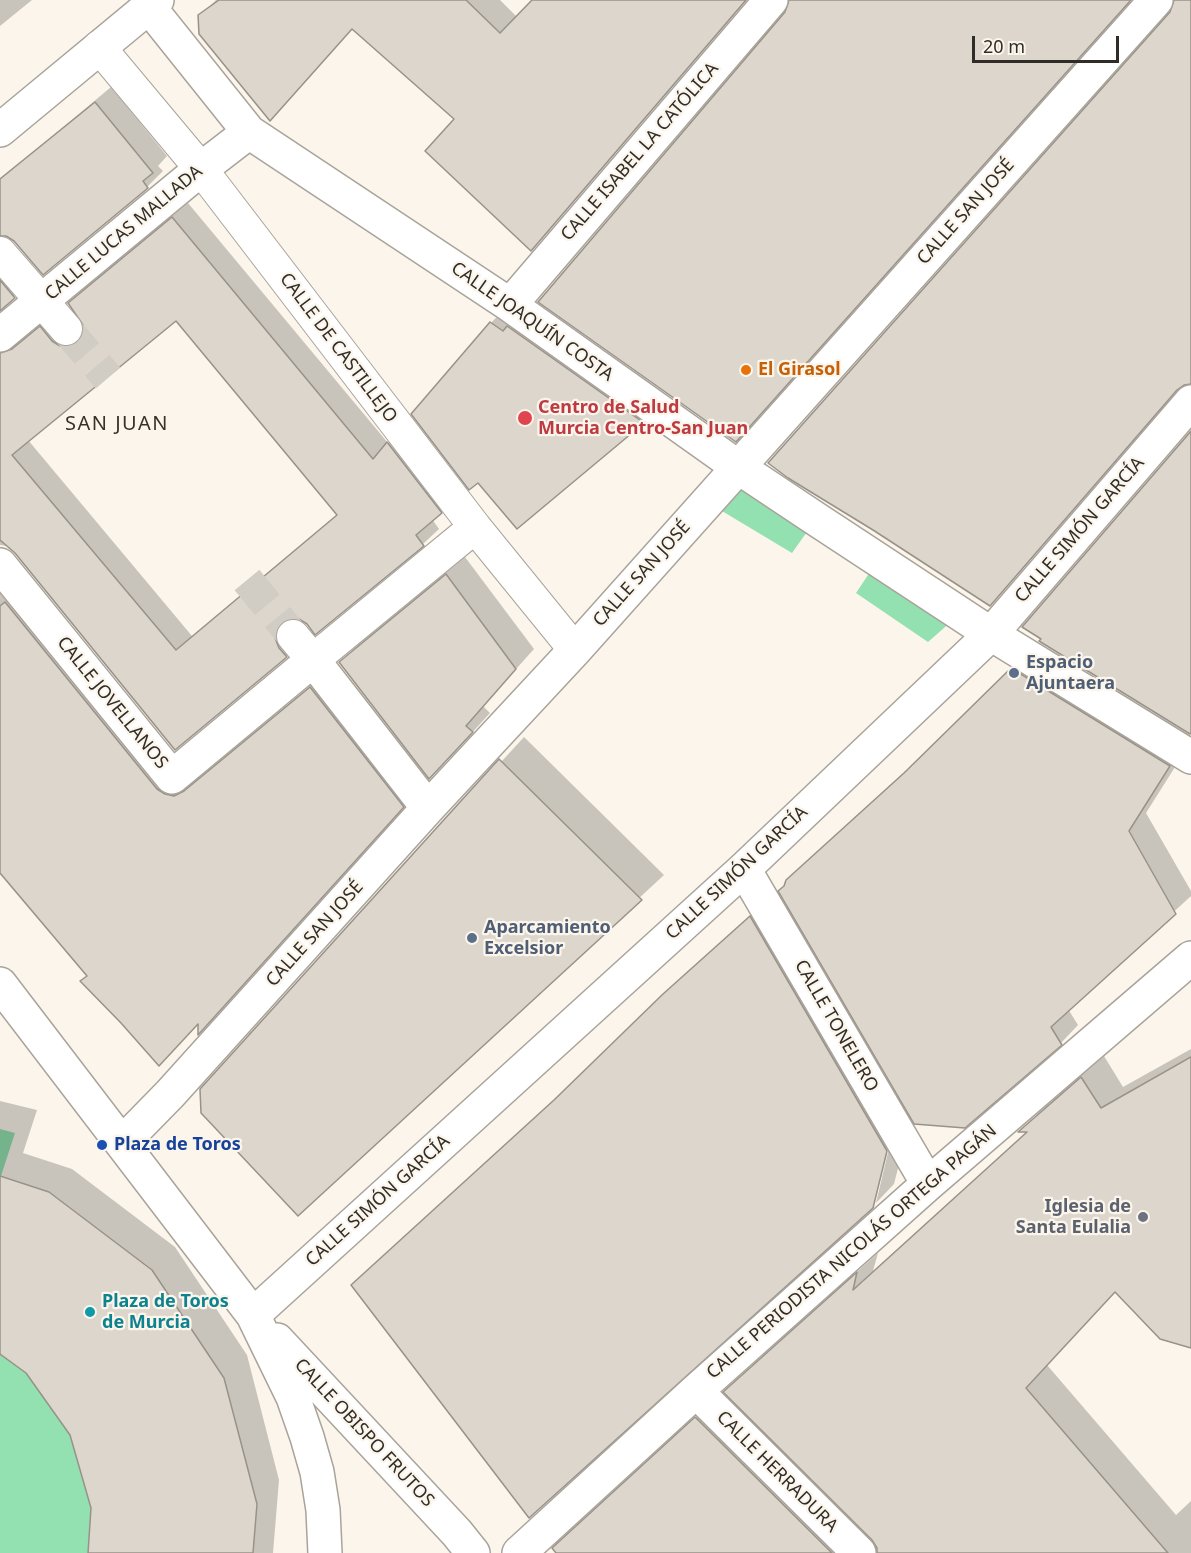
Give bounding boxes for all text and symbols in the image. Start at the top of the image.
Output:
scale bar [975,24,1122,62]
text: 20 m [983,34,1025,58]
street label: CALLE ISABEL LA CATÓLICA [557,58,723,246]
street label: CALLE SAN JOSÉ [913,155,1019,269]
street label: CALLE LUCAS MALLADA [41,161,207,305]
street label: CALLE JOAQUÍN COSTA [447,258,617,386]
street label: CALLE DE CASTILLEJO [275,269,401,427]
place label: El Girasol [758,359,841,381]
marker: El Girasol [739,363,753,377]
place label: Centro de Salud Murcia Centro-San Juan [538,397,748,440]
marker: Centro de Salud Murcia Centro-San Juan [516,409,534,427]
district label: SAN JUAN [65,412,169,436]
street label: CALLE SIMÓN GARCÍA [1011,453,1149,607]
street label: CALLE SAN JOSÉ [589,517,695,631]
street label: CALLE JOVELLANOS [52,632,172,774]
place label: Espacio Ajuntaera [1026,652,1115,694]
marker: Espacio Ajuntaera [1007,666,1021,680]
street label: CALLE SIMÓN GARCÍA [662,802,812,944]
street label: CALLE SAN JOSÉ [262,877,368,991]
place label: Aparcamiento Excelsior [484,917,611,960]
marker: Aparcamiento Excelsior [465,931,479,945]
street label: CALLE TONELERO [790,956,882,1096]
street label: CALLE PERIODISTA NICOLÁS ORTEGA PAGÁN [703,1120,1001,1384]
street label: CALLE SIMÓN GARCÍA [302,1131,454,1271]
place label: Plaza de Toros [114,1134,241,1156]
marker: Plaza de Toros [95,1138,109,1152]
place label: Iglesia de Santa Eulalia [1016,1196,1131,1238]
marker: Iglesia de Santa Eulalia [1136,1210,1150,1224]
place label: Plaza de Toros de Murcia [102,1291,229,1334]
marker: Plaza de Toros de Murcia [83,1305,97,1319]
street label: CALLE OBISPO FRUTOS [290,1354,438,1512]
street label: CALLE HERRADURA [712,1407,842,1537]

